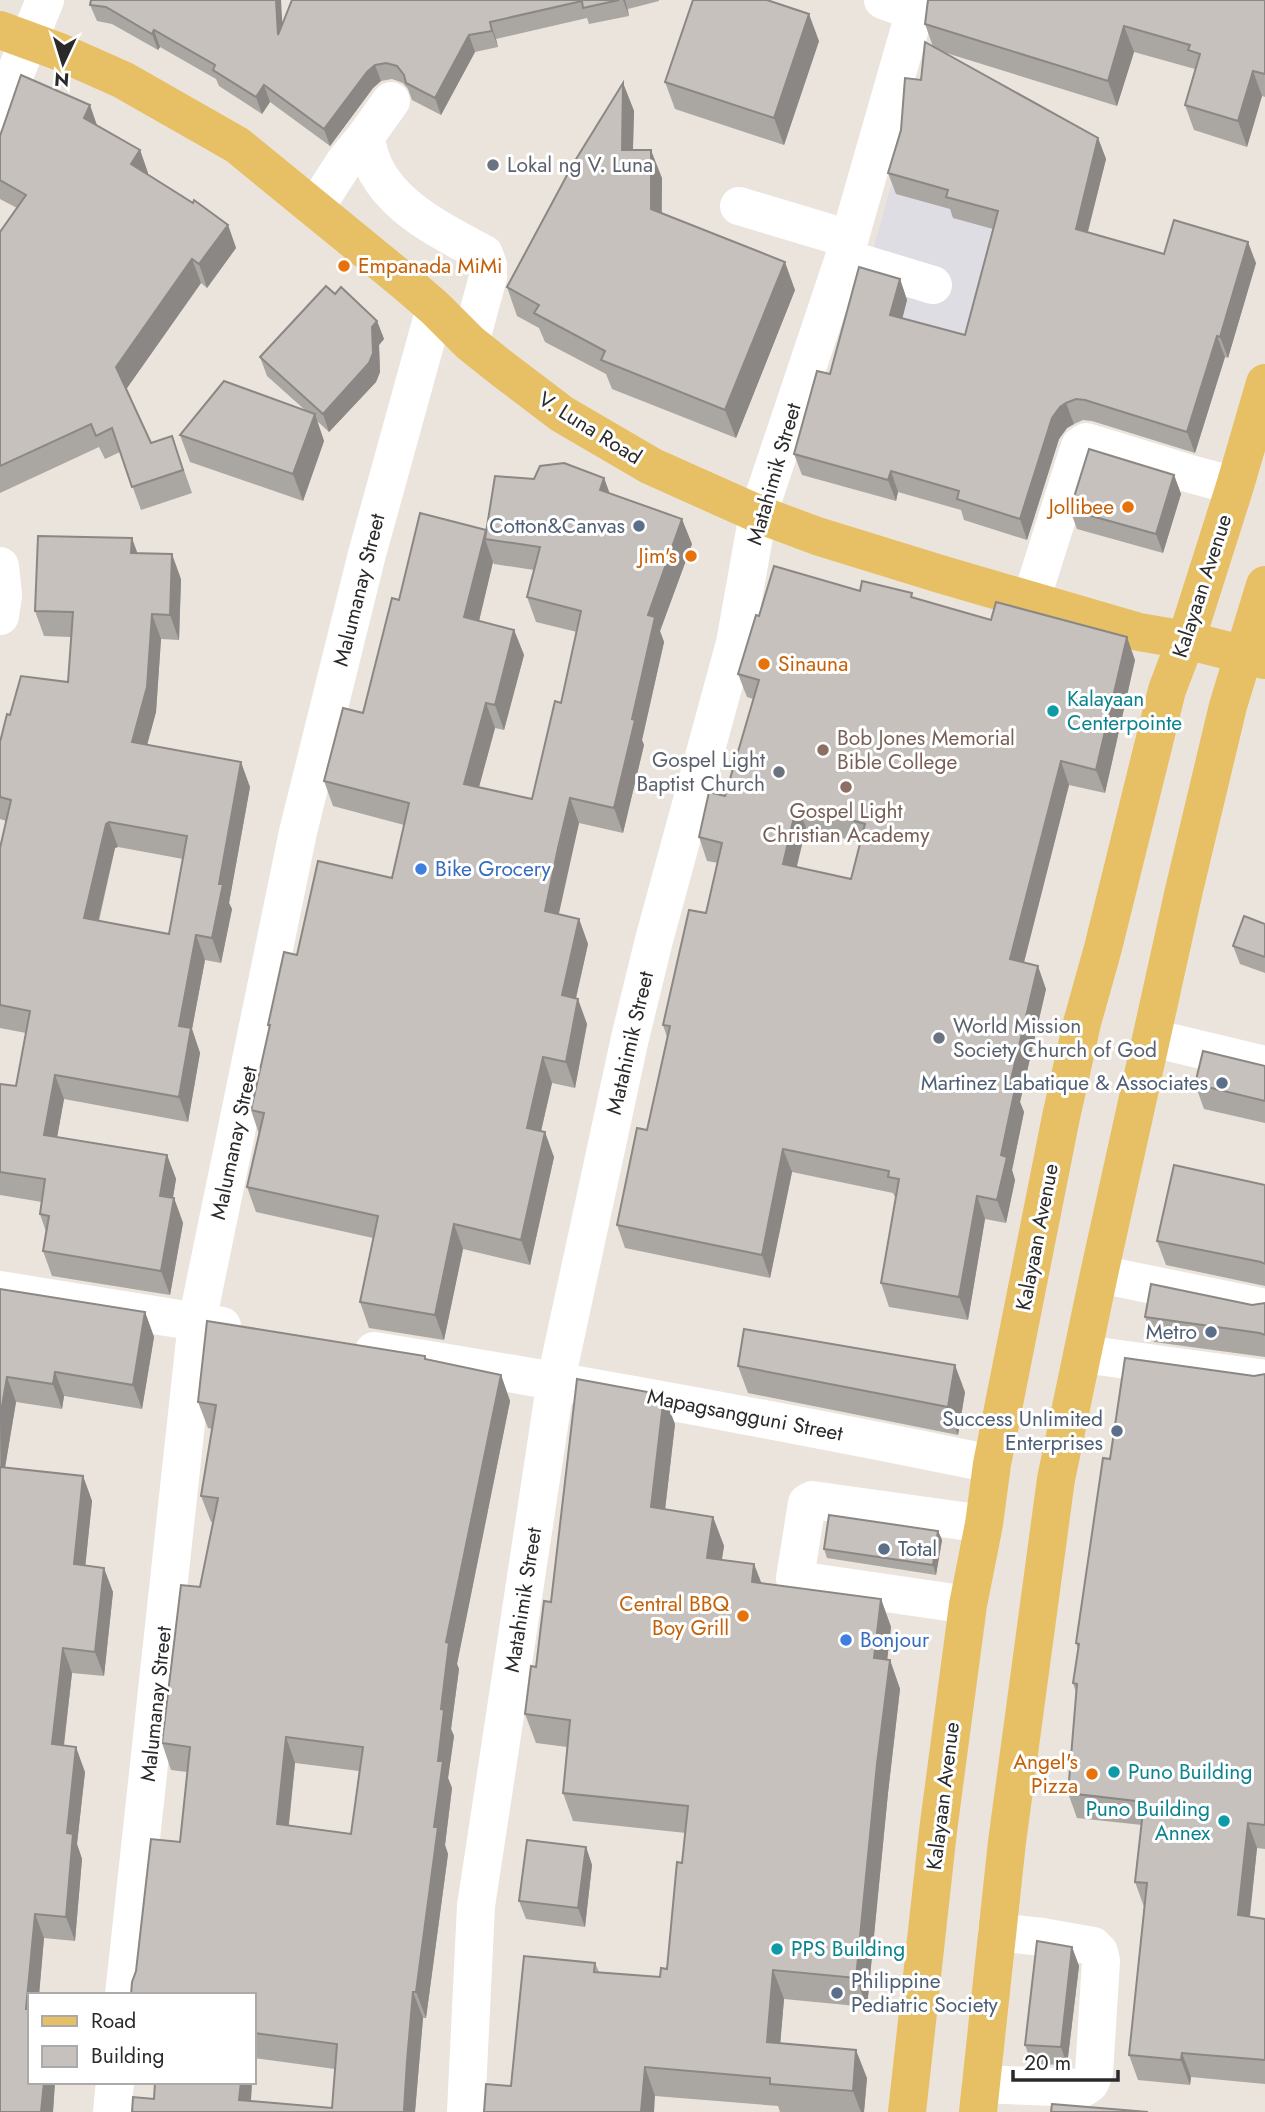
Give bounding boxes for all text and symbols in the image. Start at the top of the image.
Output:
north arrow [28,28,98,98]
text: N [53,65,70,93]
place label: Lokal ng V. Luna [507,150,653,180]
marker: Lokal ng V. Luna [485,157,501,173]
place label: Empanada MiMi [358,251,502,281]
marker: Empanada MiMi [336,258,352,274]
street label: V. Luna Road [532,384,648,472]
street label: Matahimik Street [739,400,809,548]
place label: Jollibee [1046,492,1114,522]
marker: Jollibee [1120,499,1136,515]
street label: Kalayaan Avenue [1165,510,1239,661]
street label: Malumanay Street [326,511,392,669]
place label: Cotton&Canvas [489,511,625,541]
marker: Cotton&Canvas [631,518,647,534]
place label: Jim's [635,541,677,571]
marker: Jim's [683,548,699,564]
place label: Sinauna [778,649,848,679]
marker: Sinauna [756,656,772,672]
place label: Kalayaan Centerpointe [1067,684,1182,738]
marker: Kalayaan Centerpointe [1045,703,1061,719]
place label: Bob Jones Memorial Bible College [837,723,1015,777]
marker: Bob Jones Memorial Bible College [815,742,831,758]
place label: Gospel Light Baptist Church [637,745,765,799]
marker: Gospel Light Baptist Church [771,764,787,780]
marker: Gospel Light Christian Academy [838,779,854,795]
place label: Gospel Light Christian Academy [763,796,930,850]
place label: Bike Grocery [435,854,552,884]
marker: Bike Grocery [413,861,429,877]
street label: Matahimik Street [599,968,661,1118]
place label: World Mission Society Church of God [953,1011,1157,1065]
marker: World Mission Society Church of God [931,1030,947,1046]
street label: Malumanay Street [203,1064,265,1222]
place label: Martinez Labatique & Associates [921,1068,1208,1098]
marker: Martinez Labatique & Associates [1214,1075,1230,1091]
street label: Kalayaan Avenue [1008,1161,1066,1313]
place label: Metro [1146,1317,1197,1347]
marker: Metro [1203,1324,1219,1340]
street label: Mapagsangguni Street [645,1381,845,1449]
place label: Success Unlimited Enterprises [942,1404,1103,1458]
marker: Success Unlimited Enterprises [1109,1423,1125,1439]
street label: Matahimik Street [497,1525,549,1675]
place label: Total [898,1534,937,1564]
marker: Total [876,1541,892,1557]
place label: Central BBQ Boy Grill [619,1589,729,1643]
marker: Central BBQ Boy Grill [735,1608,751,1624]
street label: Malumanay Street [133,1625,179,1783]
place label: Bonjour [860,1625,930,1655]
marker: Bonjour [838,1632,854,1648]
street label: Kalayaan Avenue [919,1720,967,1872]
place label: Angel's Pizza [1013,1747,1078,1801]
place label: Puno Building [1128,1757,1252,1787]
marker: Puno Building [1106,1764,1122,1780]
marker: Angel's Pizza [1084,1766,1100,1782]
place label: Puno Building Annex [1086,1794,1210,1848]
marker: Puno Building Annex [1216,1813,1232,1829]
place label: PPS Building [791,1934,905,1964]
marker: PPS Building [769,1941,785,1957]
place label: Philippine Pediatric Society [851,1966,999,2020]
marker: Philippine Pediatric Society [829,1985,845,2001]
legend [28,1993,256,2084]
text: Road [91,2006,136,2036]
scale bar [1013,2038,1118,2082]
text: Building [91,2041,164,2071]
text: 20 m [1024,2048,1071,2078]

